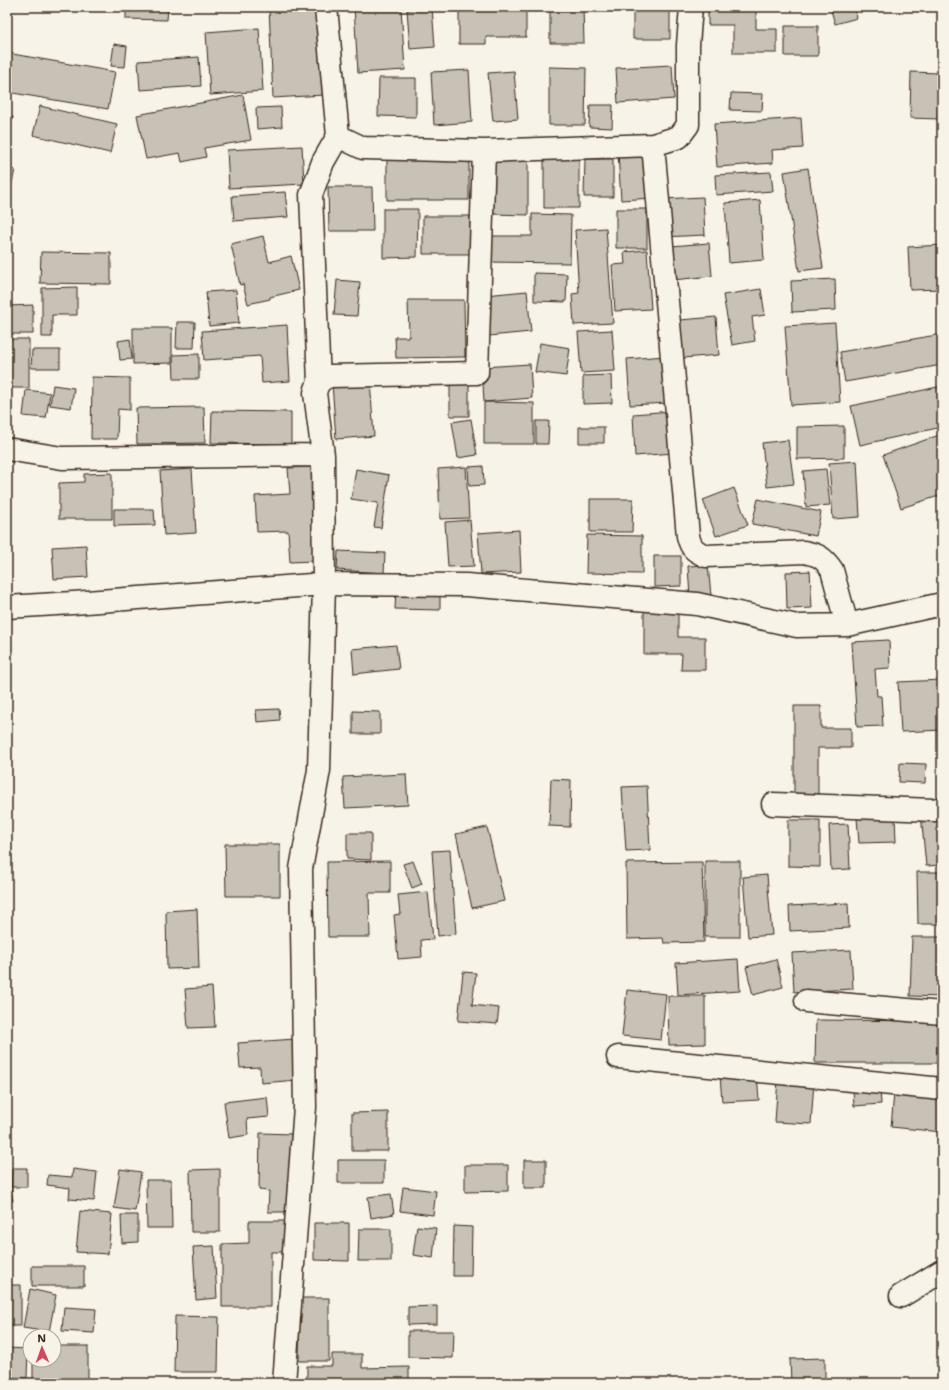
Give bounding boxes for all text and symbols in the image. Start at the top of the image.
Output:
north arrow [22,1328,62,1368]
text: N [37,1331,47,1346]

